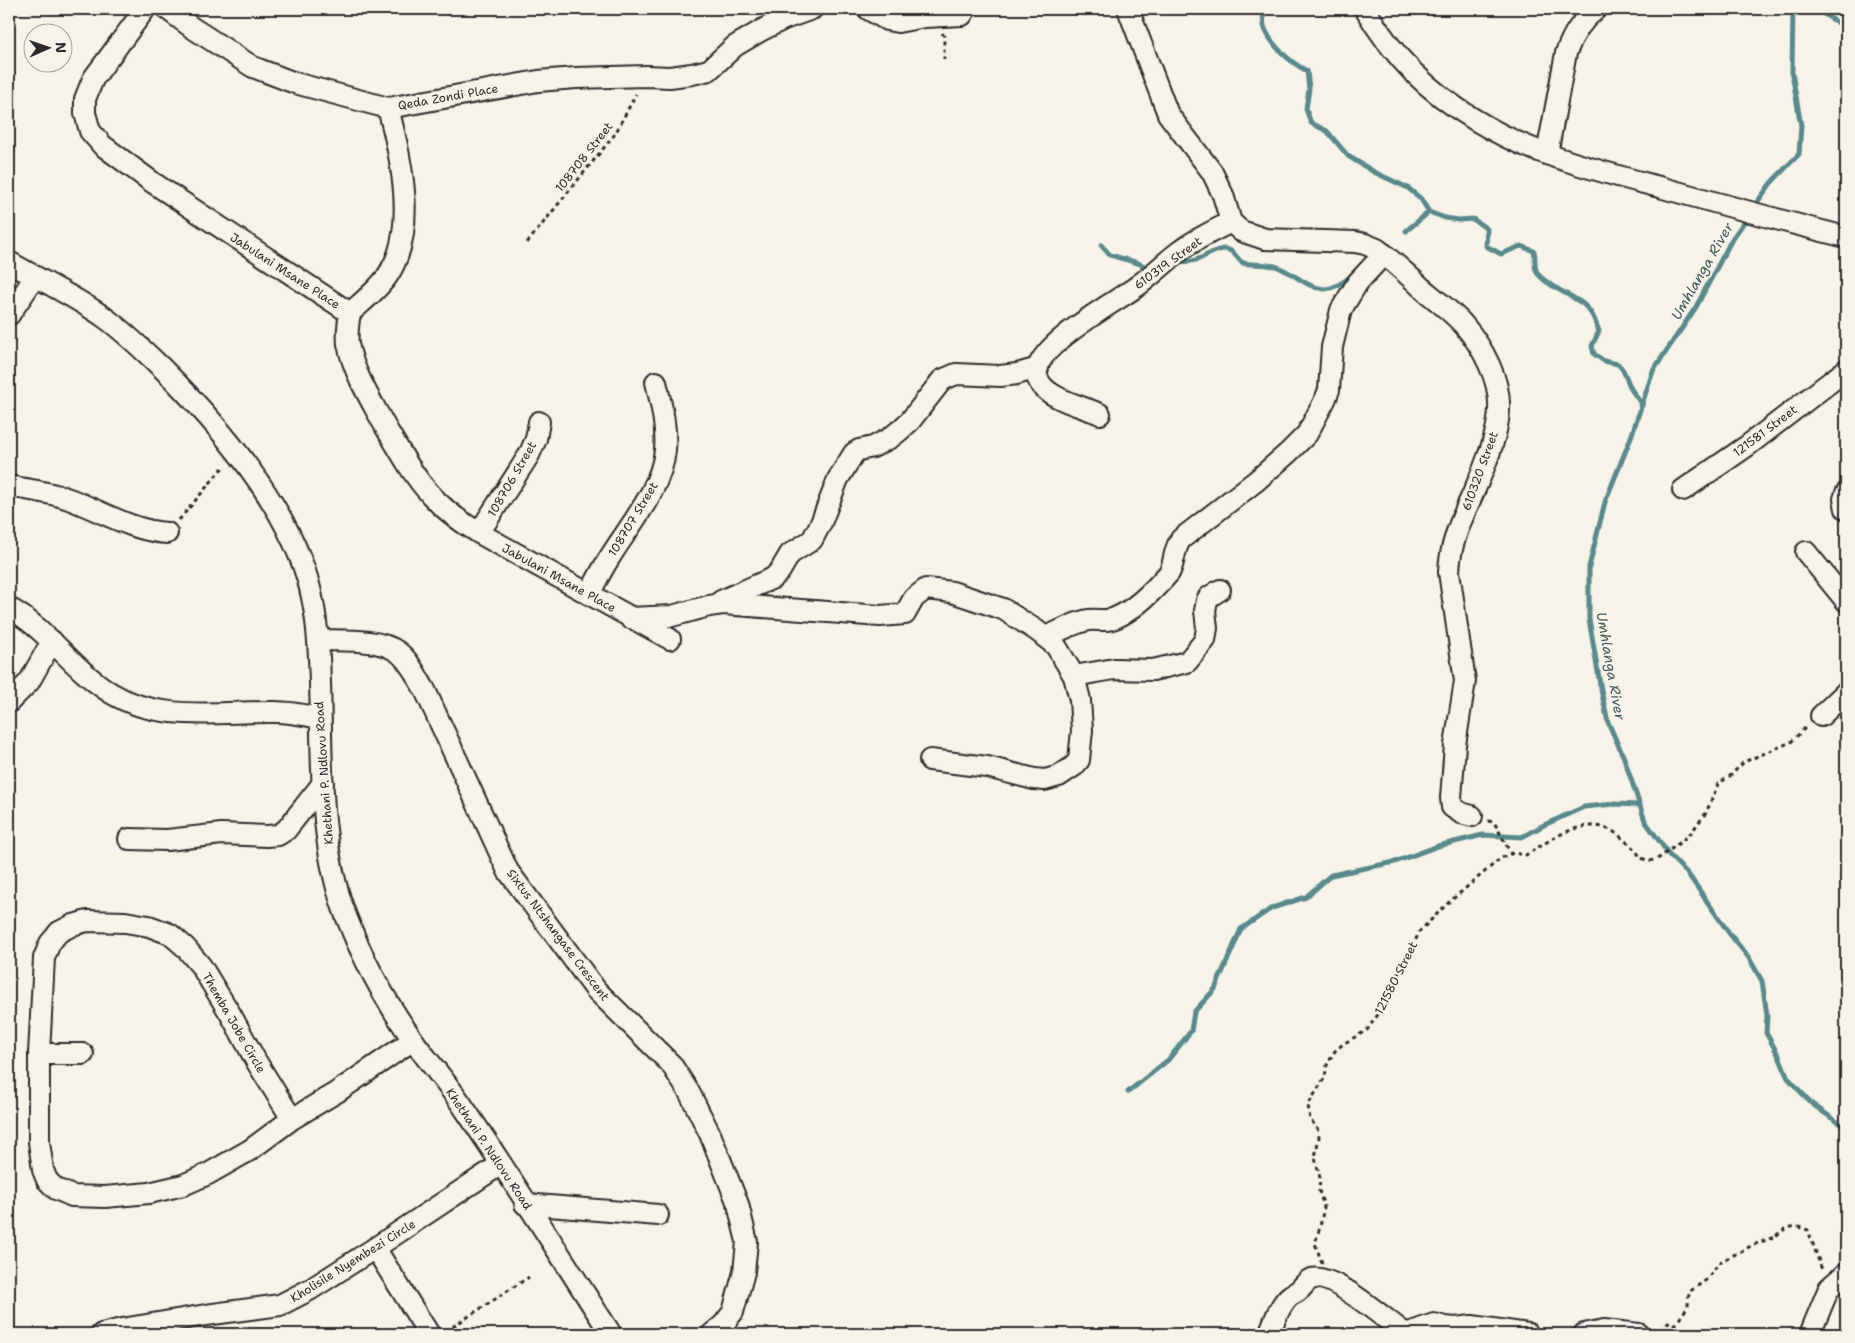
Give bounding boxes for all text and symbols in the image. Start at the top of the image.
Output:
north arrow [22,22,72,72]
text: N [52,42,70,53]
street label: Qeda Zondi Place [397,80,500,114]
street label: 108708 Street [552,119,616,195]
water label: Umhlanga River [1667,219,1737,323]
street label: Jabulani Msane Place [227,229,343,313]
street label: 610319 Street [1131,233,1205,293]
street label: 121581 Street [1730,402,1800,460]
street label: 610320 Street [1458,429,1502,513]
street label: 108706 Street [484,438,540,520]
street label: 108707 Street [604,479,662,559]
street label: Jabulani Msane Place [499,540,619,616]
water label: Umhlanga River [1593,611,1629,722]
street label: Khethani P. Ndlovu Road [311,700,337,845]
street label: Sixtus Ntshangase Crescent [503,866,613,1004]
street label: 121580 Street [1371,939,1421,1017]
street label: Themba Jobe Circle [199,970,269,1076]
street label: Khethani P. Ndlovu Road [442,1085,536,1213]
street label: Kholisile Nyembezi Circle [287,1216,419,1306]

